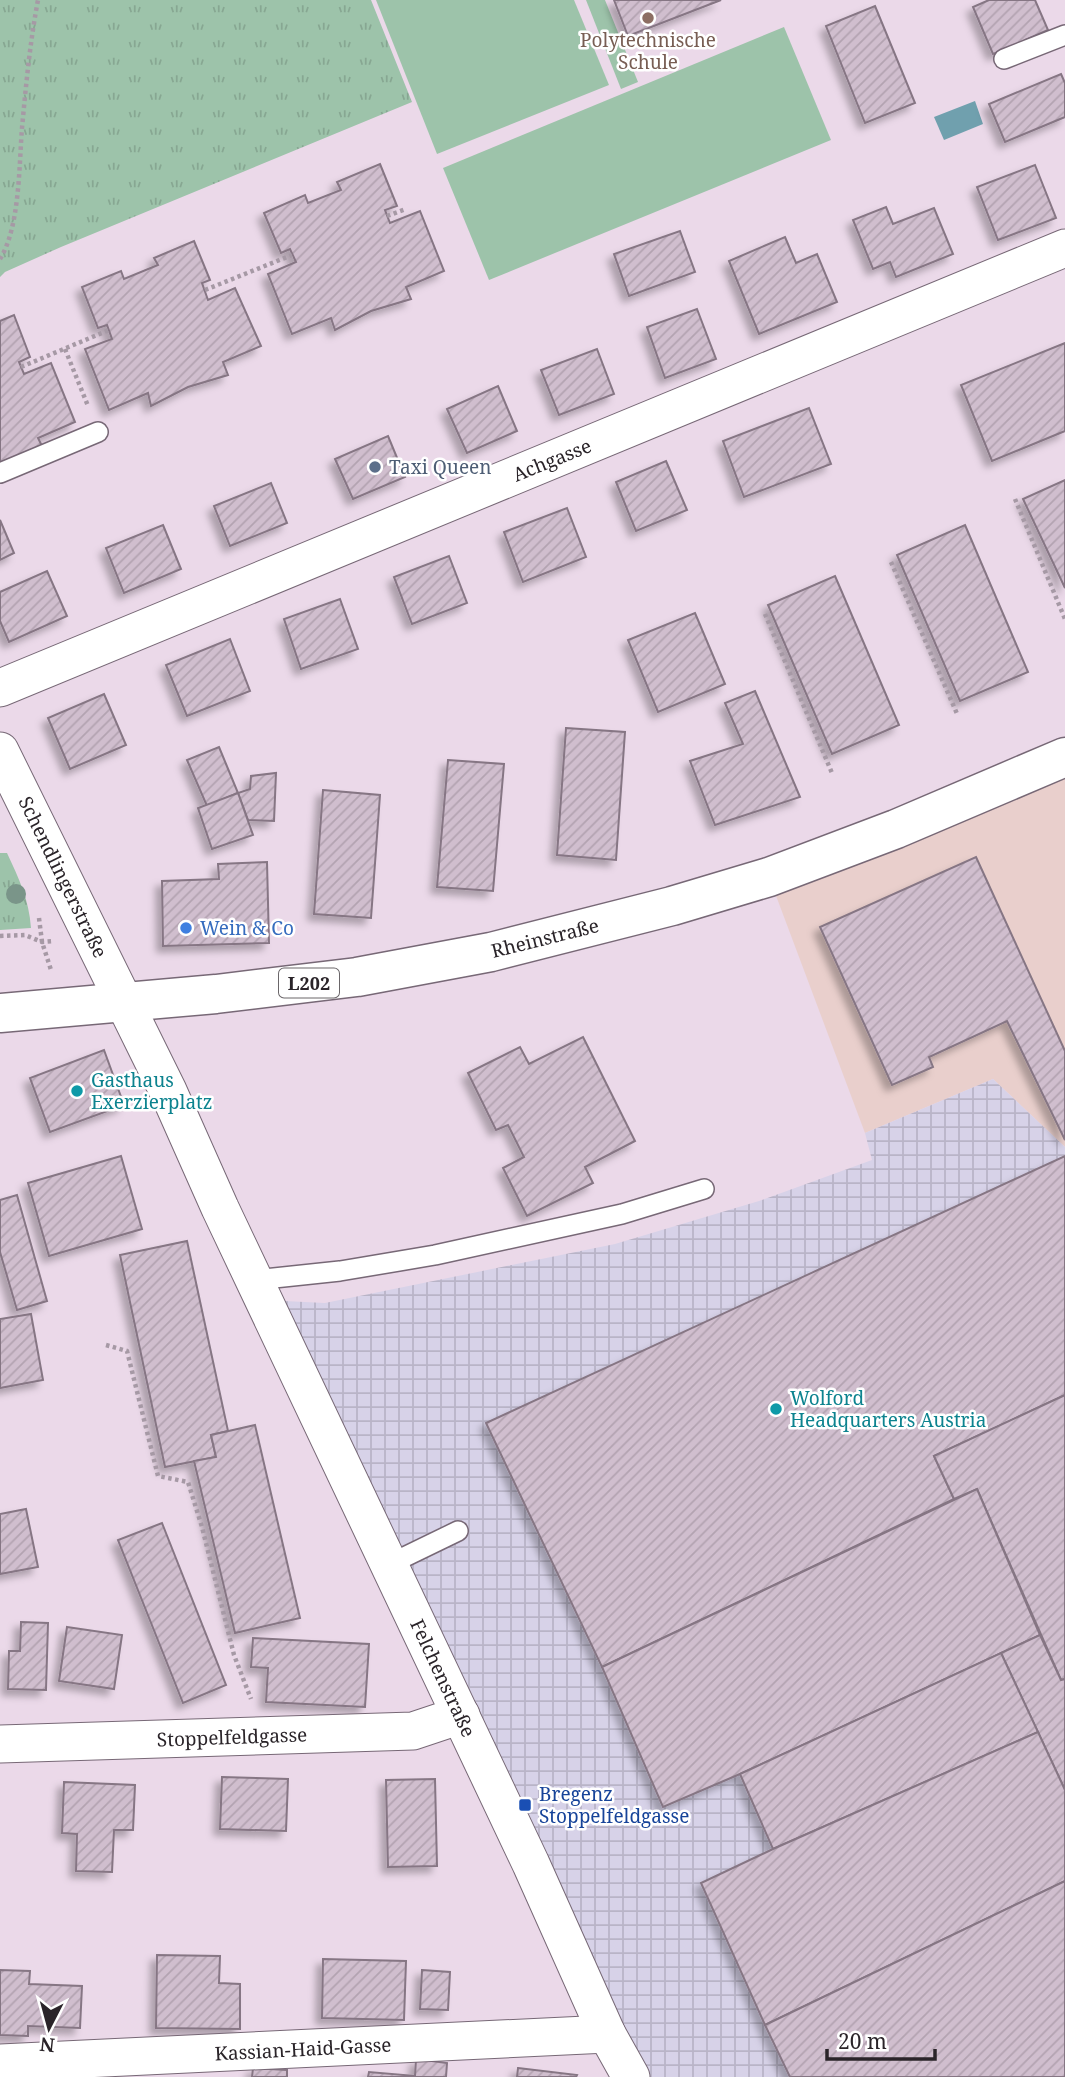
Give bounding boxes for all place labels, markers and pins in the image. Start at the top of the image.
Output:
marker: Polytechnische Schule [640,10,656,26]
place label: Polytechnische Schule [580,27,716,75]
place label: Taxi Queen [389,454,492,480]
marker: Taxi Queen [367,459,383,475]
place label: Wein & Co [200,915,294,941]
marker: Wein & Co [178,920,194,936]
place label: Gasthaus Exerzierplatz [91,1067,213,1115]
marker: Gasthaus Exerzierplatz [69,1083,85,1099]
place label: Wolford Headquarters Austria [790,1385,986,1433]
marker: Wolford Headquarters Austria [768,1401,784,1417]
place label: Bregenz Stoppelfeldgasse [539,1781,689,1829]
marker: Bregenz Stoppelfeldgasse [517,1797,533,1813]

